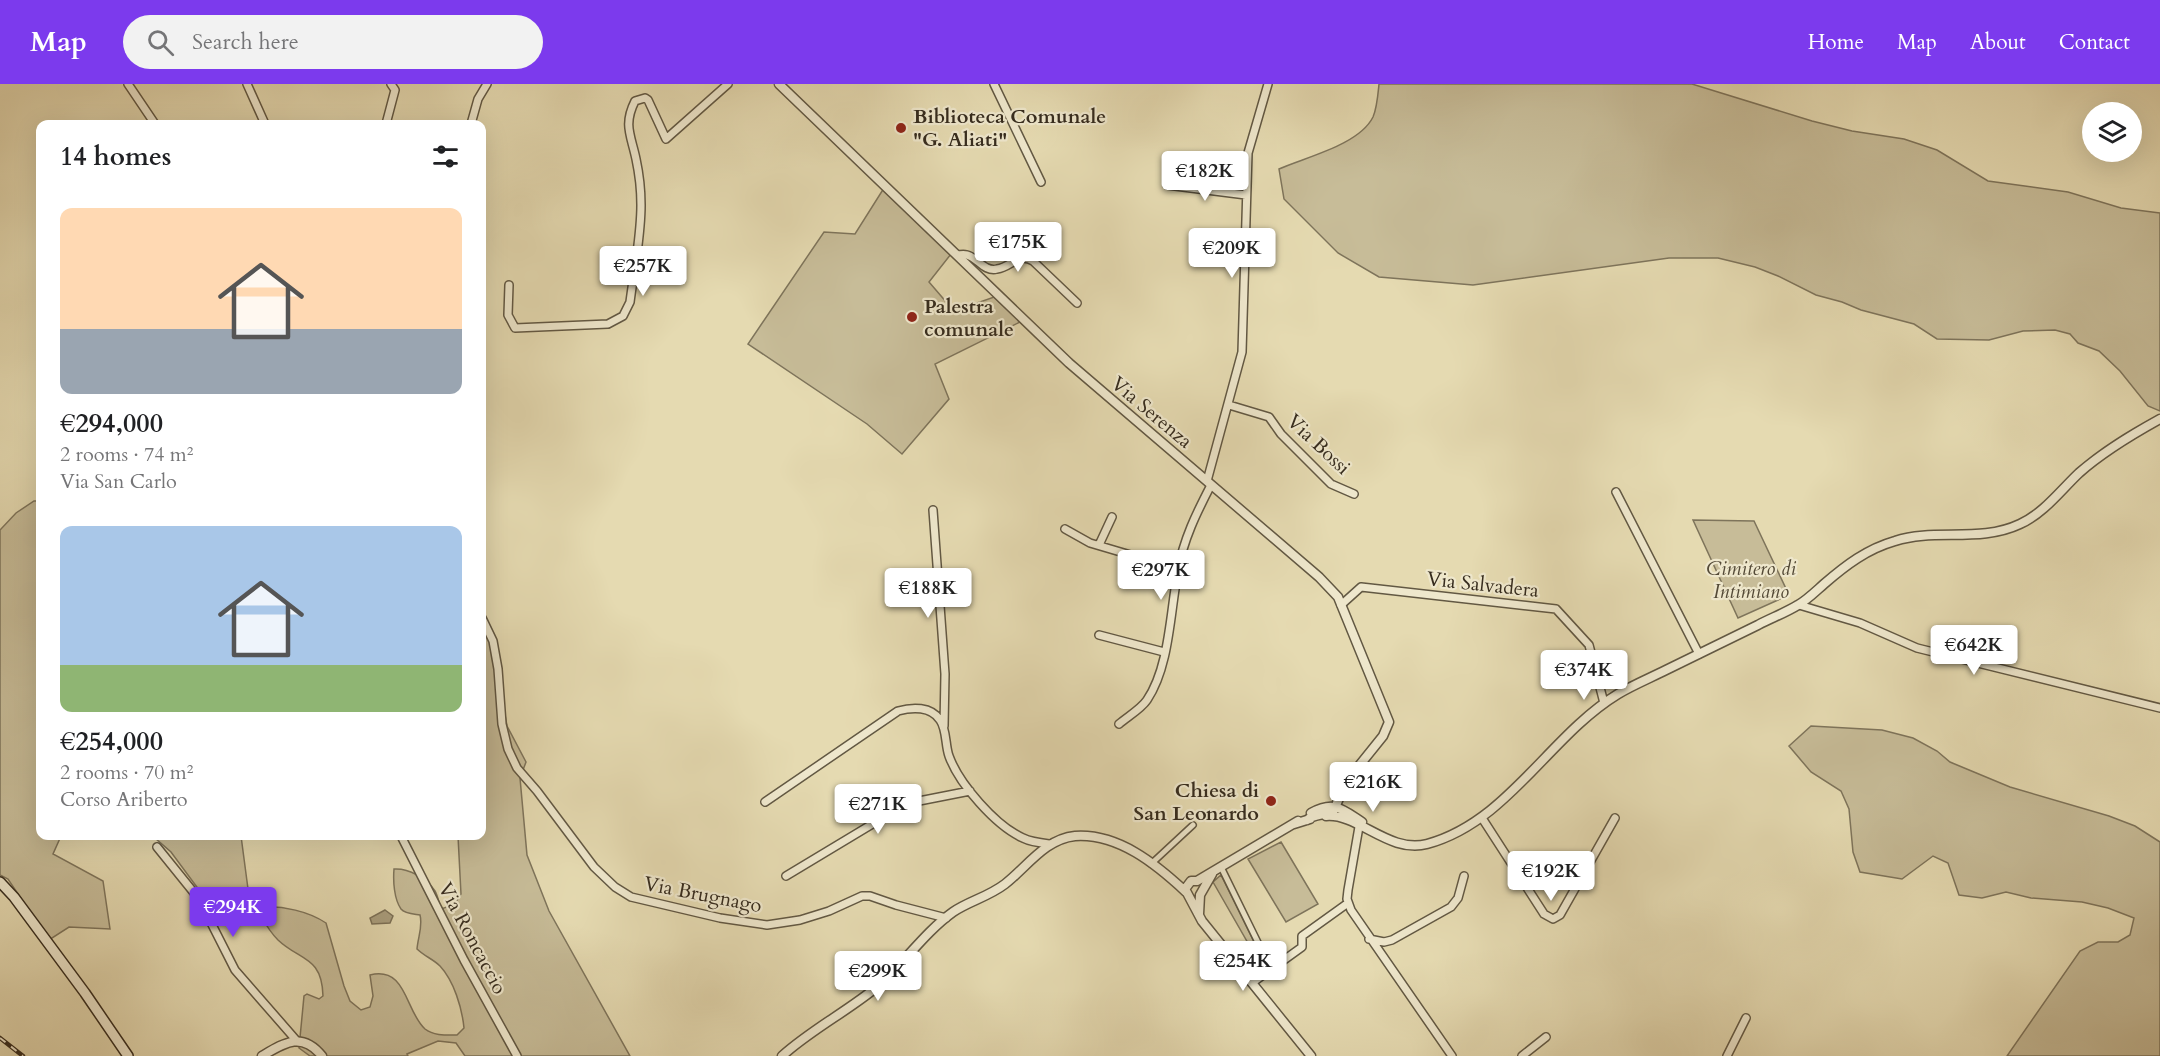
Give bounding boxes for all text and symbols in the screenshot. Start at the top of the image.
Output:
search box [123,15,543,69]
text: Map [30,23,87,61]
icon: search [144,26,177,59]
text: Search here [192,27,299,57]
text: Home [1808,28,1864,57]
text: Map [1897,28,1937,57]
text: About [1970,28,2026,57]
text: Contact [2059,28,2130,57]
map controls [2082,102,2142,162]
button: layers [2082,102,2142,162]
place label: Biblioteca Comunale "G. Aliati" [913,103,1106,153]
marker: Biblioteca Comunale "G. Aliati" [894,121,908,135]
text: 14 homes [60,139,171,174]
icon: filters [429,140,462,173]
pin: €182K [1163,151,1247,202]
text: €182K [1176,157,1234,184]
pin: €175K [976,222,1060,273]
text: €175K [989,228,1047,255]
pin: €209K [1190,228,1274,279]
text: €209K [1203,234,1261,261]
pin: €257K [601,246,685,297]
icon: home [207,247,315,355]
text: €257K [614,252,672,279]
place label: Palestra comunale [924,293,1014,343]
marker: Palestra comunale [905,310,919,324]
street label: Via Serenza [1105,370,1198,455]
text: €294,000 [60,406,163,441]
street label: Via Bossi [1281,408,1357,481]
text: 2 rooms · 74 m² [60,441,193,468]
text: Via San Carlo [60,468,177,495]
pin: €297K [1119,550,1203,601]
park label: Cimitero di Intimiano [1706,555,1797,605]
text: €297K [1132,556,1190,583]
icon: home [207,565,315,673]
street label: Via Salvadera [1426,565,1541,604]
pin: €188K [886,568,970,619]
text: €188K [899,574,957,601]
pin: €642K [1932,625,2016,676]
text: €642K [1945,631,2003,658]
pin: €374K [1542,650,1626,701]
text: €374K [1555,656,1613,683]
text: €254,000 [60,724,163,759]
text: 2 rooms · 70 m² [60,759,193,786]
pin: €216K [1331,762,1415,813]
text: €216K [1344,768,1402,795]
place label: Chiesa di San Leonardo [1134,777,1259,827]
pin: €271K [836,784,920,835]
text: Corso Ariberto [60,786,188,813]
text: €271K [849,790,907,817]
marker: Chiesa di San Leonardo [1264,794,1278,808]
pin: €192K [1509,851,1593,902]
text: €192K [1522,857,1580,884]
street label: Via Brugnago [642,870,764,919]
street label: Via Roncaccio [432,878,513,999]
pin: €294K [191,887,275,938]
text: €294K [204,893,262,920]
pin: €254K [1201,941,1285,992]
text: €254K [1214,947,1272,974]
pin: €299K [836,951,920,1002]
text: €299K [849,957,907,984]

